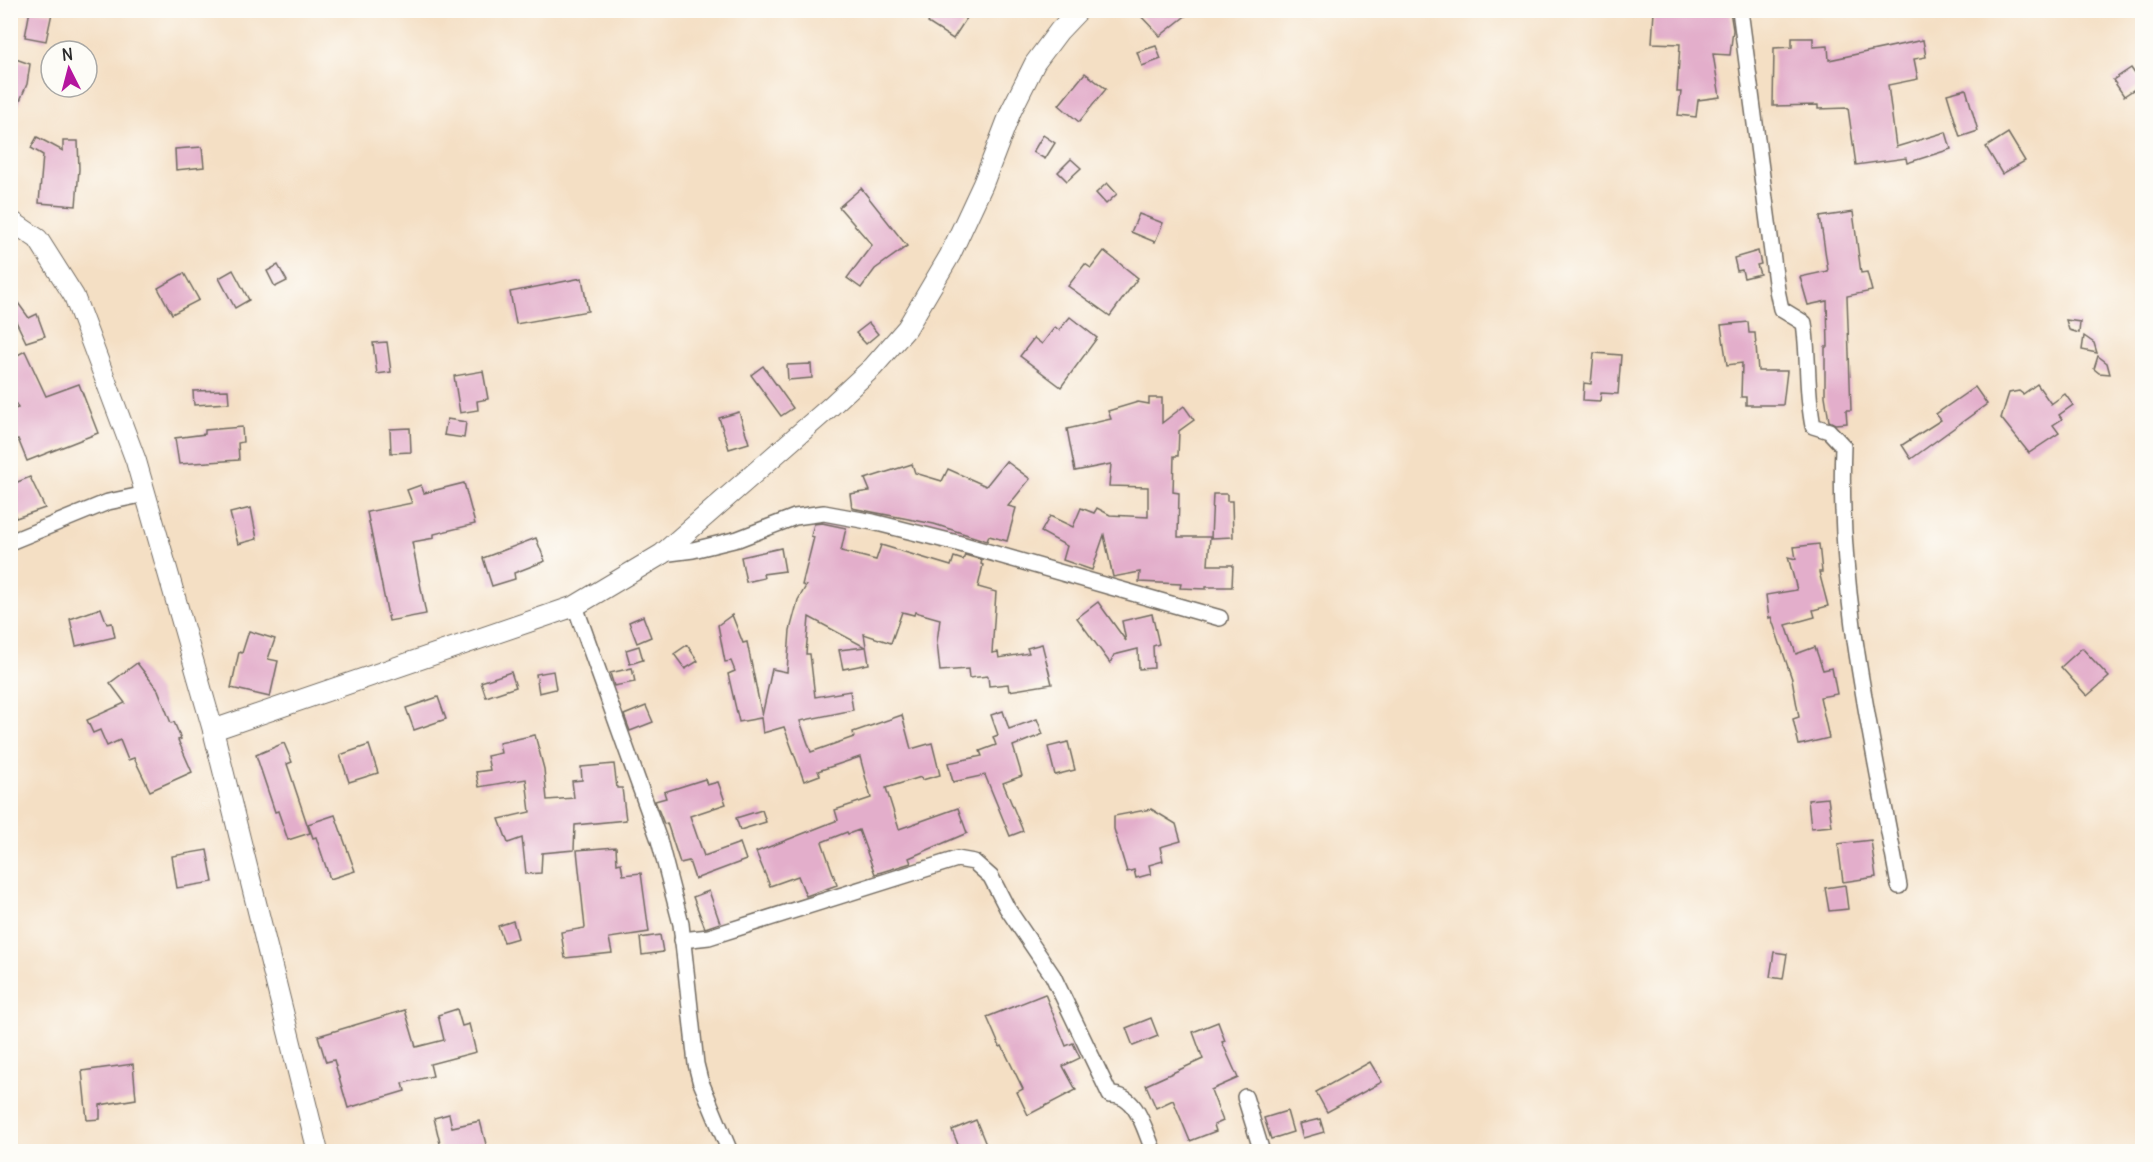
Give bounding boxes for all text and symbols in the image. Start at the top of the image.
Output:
north arrow [39,39,99,99]
text: N [61,44,74,65]

